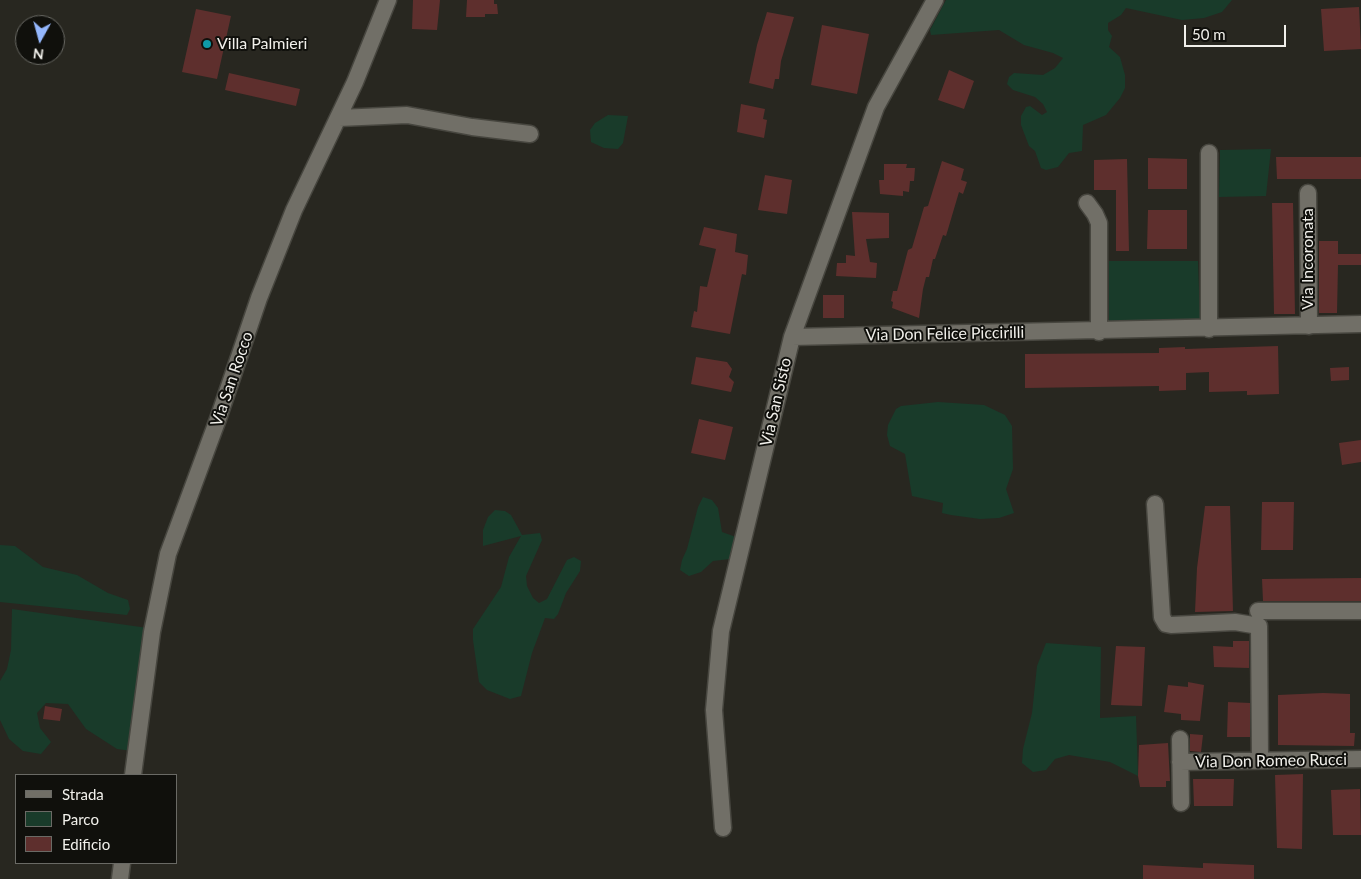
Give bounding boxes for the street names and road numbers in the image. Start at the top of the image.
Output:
street label: Via Incoronata [1298,208,1318,310]
street label: Via Don Felice Piccirilli [865,323,1025,345]
street label: Via San Rocco [207,329,257,429]
street label: Via San Sisto [756,356,796,448]
street label: Via Don Romeo Rucci [1195,750,1347,772]

